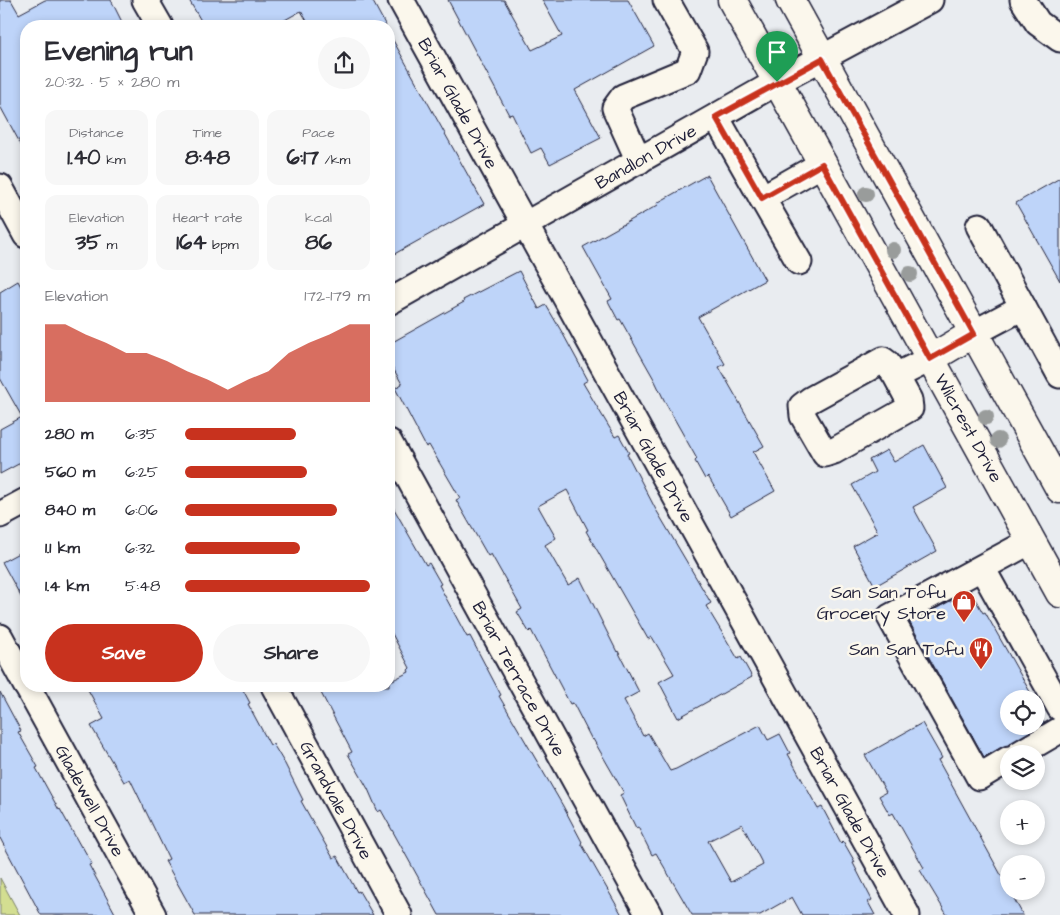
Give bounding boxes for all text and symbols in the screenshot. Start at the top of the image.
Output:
pin [756,31,798,82]
text: Evening run [45,32,193,71]
street label: Briar Glade Drive [412,33,504,173]
button: share [318,37,370,89]
icon: arrive [763,38,791,66]
text: 20:32 · 5 × 280 m [45,71,179,93]
street label: Bandlon Drive [590,118,701,195]
text: Distance [69,123,124,143]
text: Time [193,123,222,143]
text: Pace [302,123,335,143]
text: 1.40 [67,143,101,172]
text: 8:48 [185,143,230,172]
text: 6:17 [287,143,319,172]
text: km [101,150,126,170]
text: /km [319,150,350,170]
text: Elevation [69,208,124,228]
text: Heart rate [172,208,243,228]
text: kcal [305,208,332,228]
text: 35 [75,228,101,257]
text: 164 [176,228,207,257]
text: 86 [305,228,332,257]
text: m [101,235,118,255]
text: bpm [207,235,239,255]
text: Elevation [45,285,108,307]
text: 172–179 m [304,285,370,307]
street label: Wilcrest Drive [929,369,1009,487]
street label: Briar Glade Drive [607,387,700,527]
text: 280 m [45,423,93,445]
text: 6:35 [125,423,157,445]
text: 560 m [45,461,95,483]
text: 6:25 [125,461,158,483]
text: 840 m [45,499,95,521]
text: 6:06 [125,499,158,521]
text: 1.1 km [45,537,80,559]
text: 6:32 [125,537,155,559]
text: 1.4 km [45,575,89,597]
text: 5:48 [125,575,160,597]
place label: San San Tofu Grocery Store [817,580,946,627]
shop icon: San San Tofu Grocery Store [951,589,977,623]
street label: Briar Terrace Drive [466,597,572,761]
button: Save [45,624,203,682]
button: Share [213,624,370,682]
restaurant icon: San San Tofu [968,636,994,670]
place label: San San Tofu [849,637,964,662]
map controls [1000,690,1045,900]
button: locate [1000,690,1045,735]
street label: Grandvale Drive [294,736,379,864]
street label: Gladewell Drive [49,740,131,861]
street label: Briar Glade Drive [804,742,896,882]
button: layers [1000,745,1045,790]
button: + [1000,800,1045,845]
button: − [1000,855,1045,900]

